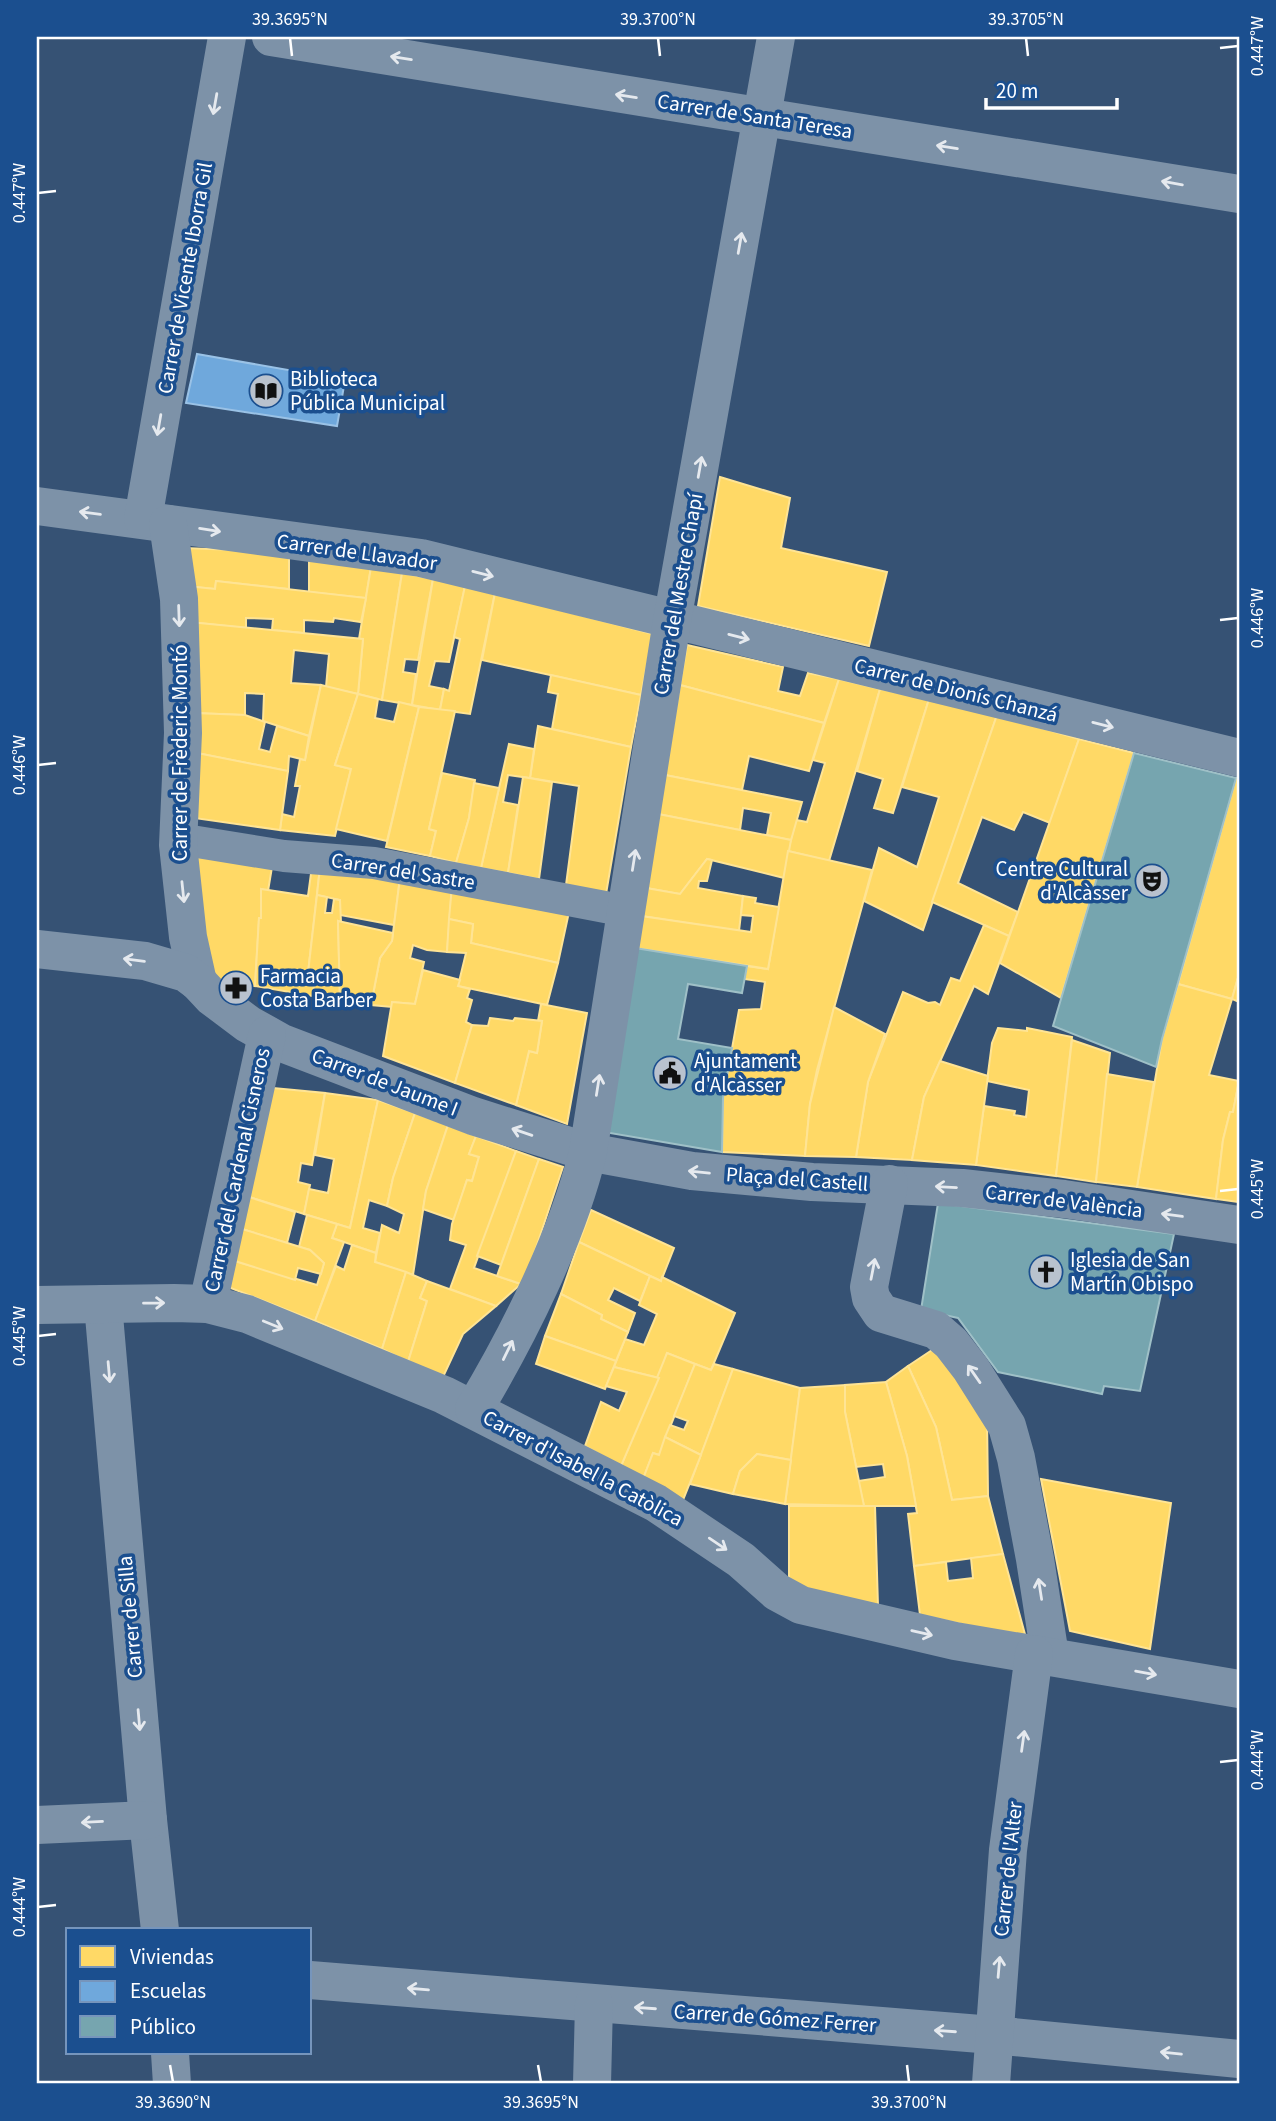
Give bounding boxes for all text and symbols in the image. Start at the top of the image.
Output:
text: 39.3695°N [252,7,328,32]
text: 39.3700°N [620,7,696,32]
text: 39.3705°N [988,7,1064,32]
text: 0.447°W [1245,16,1270,76]
one-way arrow [391,51,413,64]
scale bar [986,66,1117,110]
text: 20 m [996,76,1038,106]
street label: Carrer de Santa Teresa [655,86,855,146]
one-way arrow [615,89,638,102]
one-way arrow [208,92,221,115]
one-way arrow [936,140,959,153]
street label: Carrer de Vicente Iborra Gil [150,160,220,396]
text: 0.447°W [7,163,32,223]
one-way arrow [1161,176,1184,189]
one-way arrow [734,232,747,255]
place label: Biblioteca Pública Municipal [290,364,445,418]
library icon: Biblioteca Pública Municipal [247,372,285,410]
one-way arrow [152,413,165,436]
one-way arrow [694,456,707,479]
street label: Carrer del Mestre Chapí [646,490,711,697]
one-way arrow [79,506,102,519]
one-way arrow [198,524,221,537]
street label: Carrer de Llavador [275,526,440,578]
one-way arrow [471,568,494,581]
text: 0.446°W [1245,588,1270,648]
one-way arrow [173,604,186,627]
one-way arrow [727,631,750,644]
street label: Carrer de Frèderic Montó [165,644,195,862]
street label: Carrer de Dionís Chanzá [851,650,1061,730]
one-way arrow [1091,719,1114,732]
text: 0.446°W [7,735,32,795]
street label: Carrer del Sastre [329,845,477,897]
one-way arrow [628,849,641,872]
place label: Centre Cultural d'Alcàsser [996,854,1129,908]
theatre icon: Centre Cultural d'Alcàsser [1133,862,1171,900]
one-way arrow [177,880,190,903]
one-way arrow [123,954,146,967]
place label: Farmacia Costa Barber [260,961,373,1015]
pharmacy icon: Farmacia Costa Barber [217,969,255,1007]
street label: Carrer de Jaume I [307,1040,463,1124]
street label: Carrer del Cardenal Cisneros [196,1045,278,1295]
place label: Ajuntament d'Alcàsser [694,1046,797,1100]
public building icon: Ajuntament d'Alcàsser [651,1054,689,1092]
one-way arrow [592,1074,605,1097]
one-way arrow [512,1125,534,1138]
street label: Plaça del Castell [725,1159,869,1199]
text: 0.445°W [1245,1159,1270,1219]
one-way arrow [688,1165,710,1178]
street label: Carrer de València [983,1176,1145,1226]
one-way arrow [935,1180,958,1193]
one-way arrow [1161,1208,1184,1221]
place label: Iglesia de San Martín Obispo [1070,1245,1194,1299]
church icon: Iglesia de San Martín Obispo [1027,1253,1065,1291]
one-way arrow [866,1258,880,1281]
one-way arrow [142,1296,165,1310]
text: 0.445°W [7,1306,32,1366]
one-way arrow [262,1319,283,1332]
one-way arrow [502,1340,515,1361]
one-way arrow [103,1360,116,1382]
one-way arrow [967,1365,981,1384]
street label: Carrer d'Isabel la Catòlica [477,1402,689,1534]
one-way arrow [708,1537,727,1551]
street label: Carrer de Silla [110,1555,150,1679]
one-way arrow [1033,1578,1046,1601]
one-way arrow [910,1627,933,1640]
one-way arrow [1134,1667,1157,1680]
one-way arrow [133,1709,146,1731]
one-way arrow [1016,1730,1029,1753]
text: 0.444°W [1245,1730,1270,1790]
street label: Carrer de l'Alter [986,1799,1030,1938]
one-way arrow [81,1816,104,1829]
text: 0.444°W [7,1877,32,1937]
legend [66,1928,312,2054]
text: Viviendas [130,1942,214,1972]
one-way arrow [993,1956,1006,1979]
text: Escuelas [130,1976,206,2006]
one-way arrow [407,1982,430,1995]
street label: Carrer de Gómez Ferrer [673,1996,878,2040]
one-way arrow [634,2001,657,2014]
text: Público [130,2012,196,2042]
one-way arrow [934,2024,957,2037]
one-way arrow [1161,2046,1183,2059]
text: 39.3690°N [135,2090,211,2115]
text: 39.3695°N [503,2090,579,2115]
text: 39.3700°N [871,2090,947,2115]

